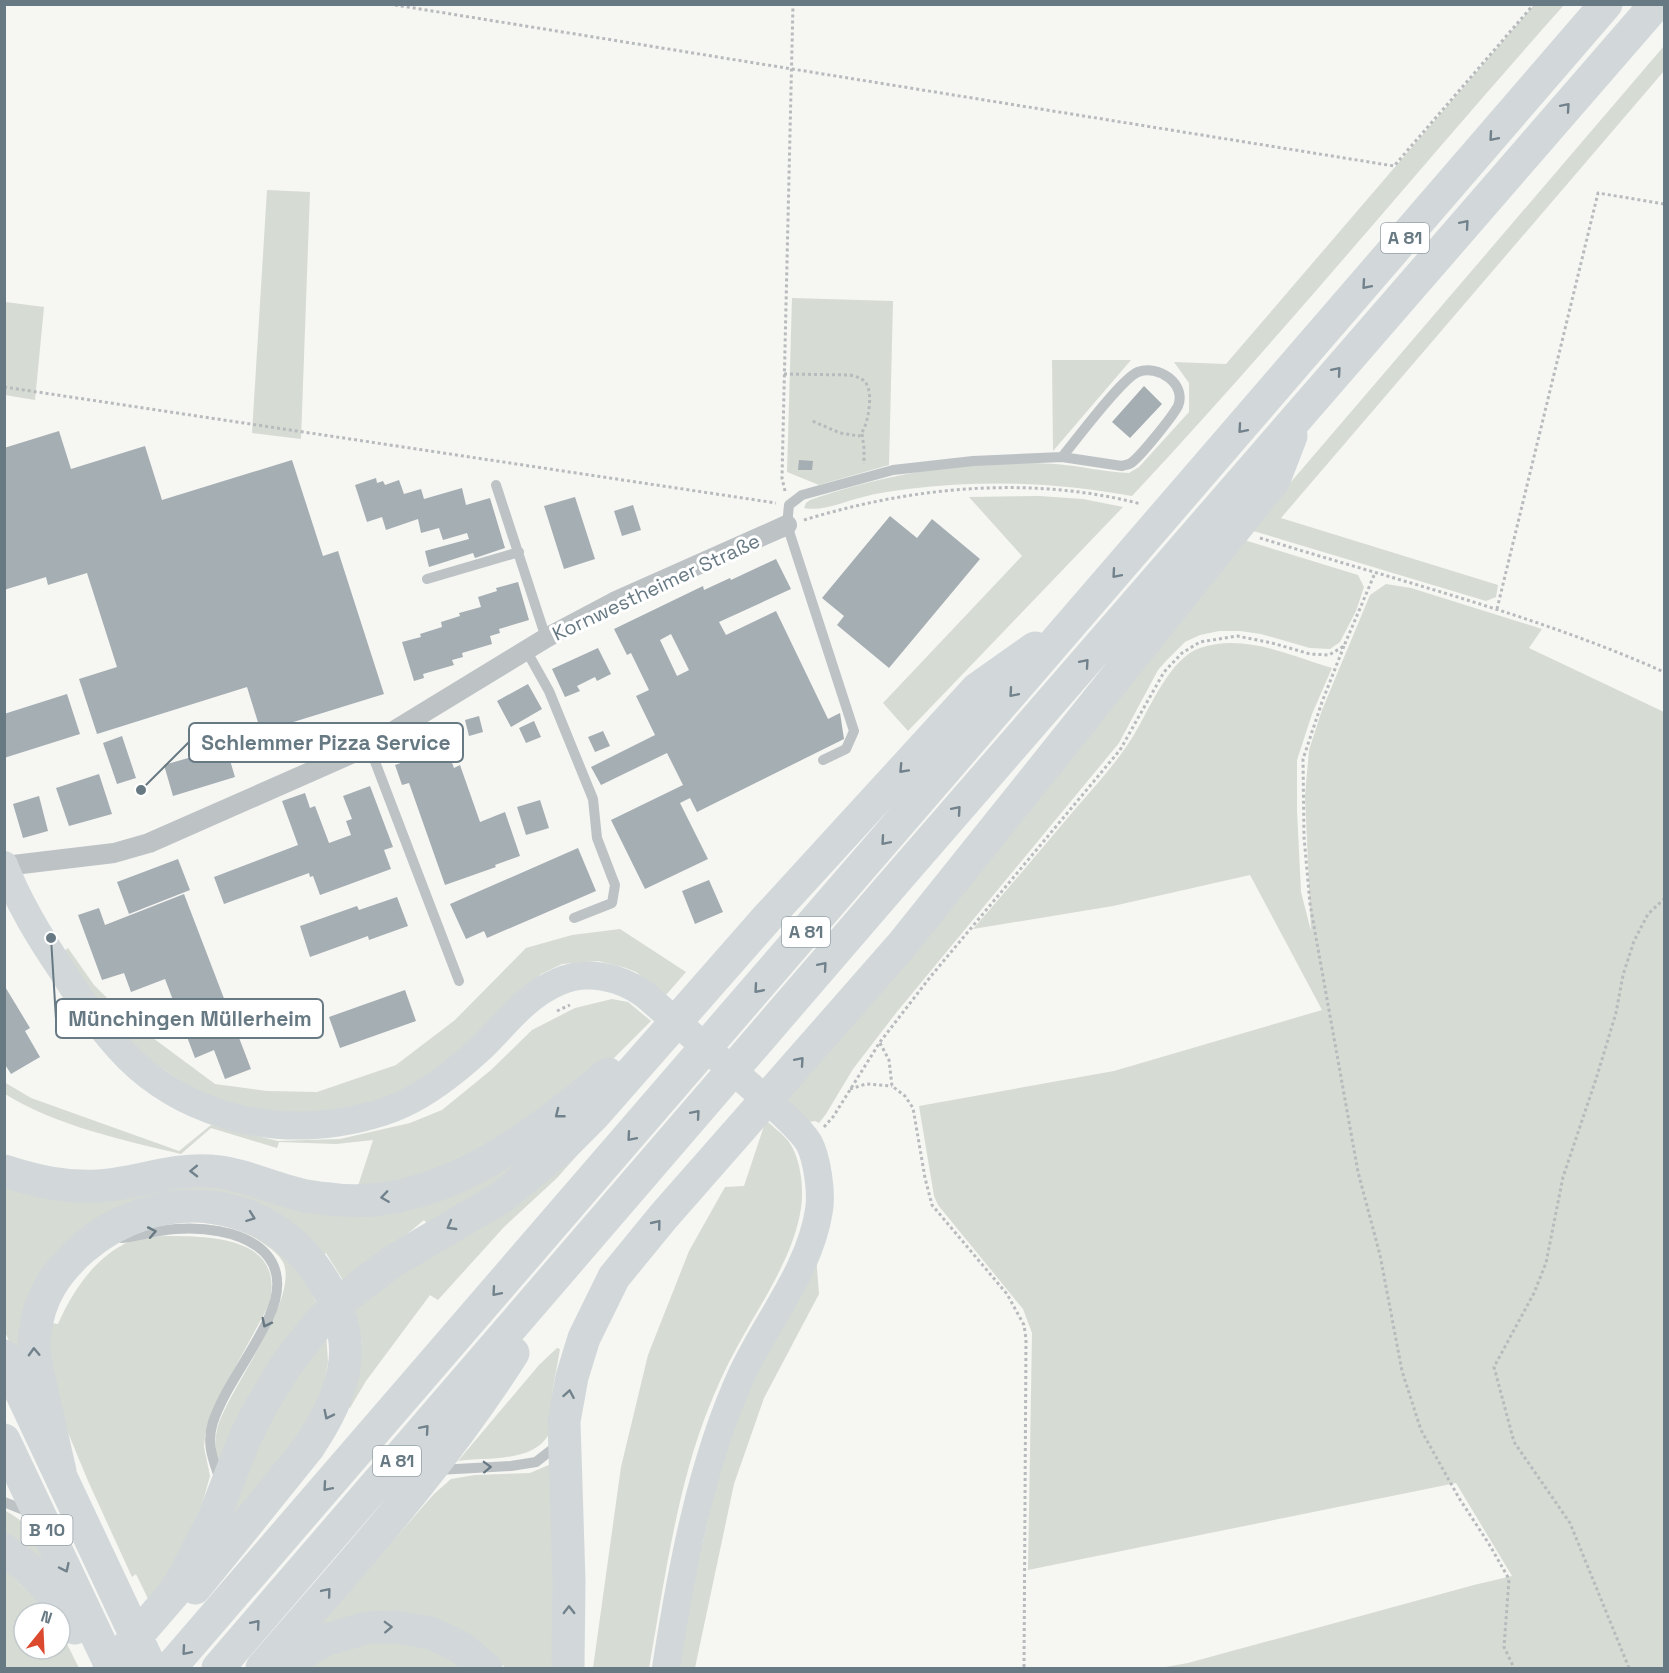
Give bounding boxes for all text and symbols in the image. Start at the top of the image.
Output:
one-way arrow [1559,103,1570,114]
one-way arrow [1489,130,1500,141]
one-way arrow [1458,220,1469,231]
road number: A 81 [1381,223,1429,253]
one-way arrow [1362,278,1373,289]
one-way arrow [1330,367,1341,378]
one-way arrow [1238,422,1249,433]
street label: Kornwestheimer Straße [548,527,764,647]
one-way arrow [1112,567,1123,578]
one-way arrow [1078,659,1089,670]
one-way arrow [1009,687,1020,697]
callout: Schlemmer Pizza Service [189,723,463,762]
text: Schlemmer Pizza Service [201,729,451,756]
one-way arrow [900,761,911,772]
one-way arrow [950,807,961,817]
one-way arrow [881,834,892,845]
road number: A 81 [782,917,830,947]
one-way arrow [816,963,827,973]
one-way arrow [754,982,765,993]
callout: Münchingen Müllerheim [56,999,323,1038]
text: Münchingen Müllerheim [68,1005,312,1032]
one-way arrow [792,1057,803,1068]
one-way arrow [555,1106,566,1117]
one-way arrow [689,1110,700,1121]
one-way arrow [627,1130,638,1141]
one-way arrow [190,1165,199,1177]
one-way arrow [381,1190,390,1202]
one-way arrow [245,1210,256,1222]
one-way arrow [447,1219,457,1230]
one-way arrow [650,1220,661,1231]
one-way arrow [147,1226,157,1239]
one-way arrow [492,1285,503,1296]
one-way arrow [262,1316,273,1327]
one-way arrow [28,1348,41,1357]
one-way arrow [562,1390,575,1400]
one-way arrow [324,1409,336,1420]
one-way arrow [418,1425,429,1436]
road number: A 81 [373,1446,421,1476]
one-way arrow [482,1461,491,1473]
one-way arrow [323,1480,334,1491]
road number: B 10 [22,1515,72,1545]
one-way arrow [58,1562,70,1573]
one-way arrow [320,1588,331,1599]
north arrow [12,1601,72,1661]
text: N [38,1606,55,1629]
one-way arrow [563,1606,575,1615]
one-way arrow [249,1620,260,1631]
one-way arrow [383,1621,392,1633]
one-way arrow [182,1644,193,1655]

